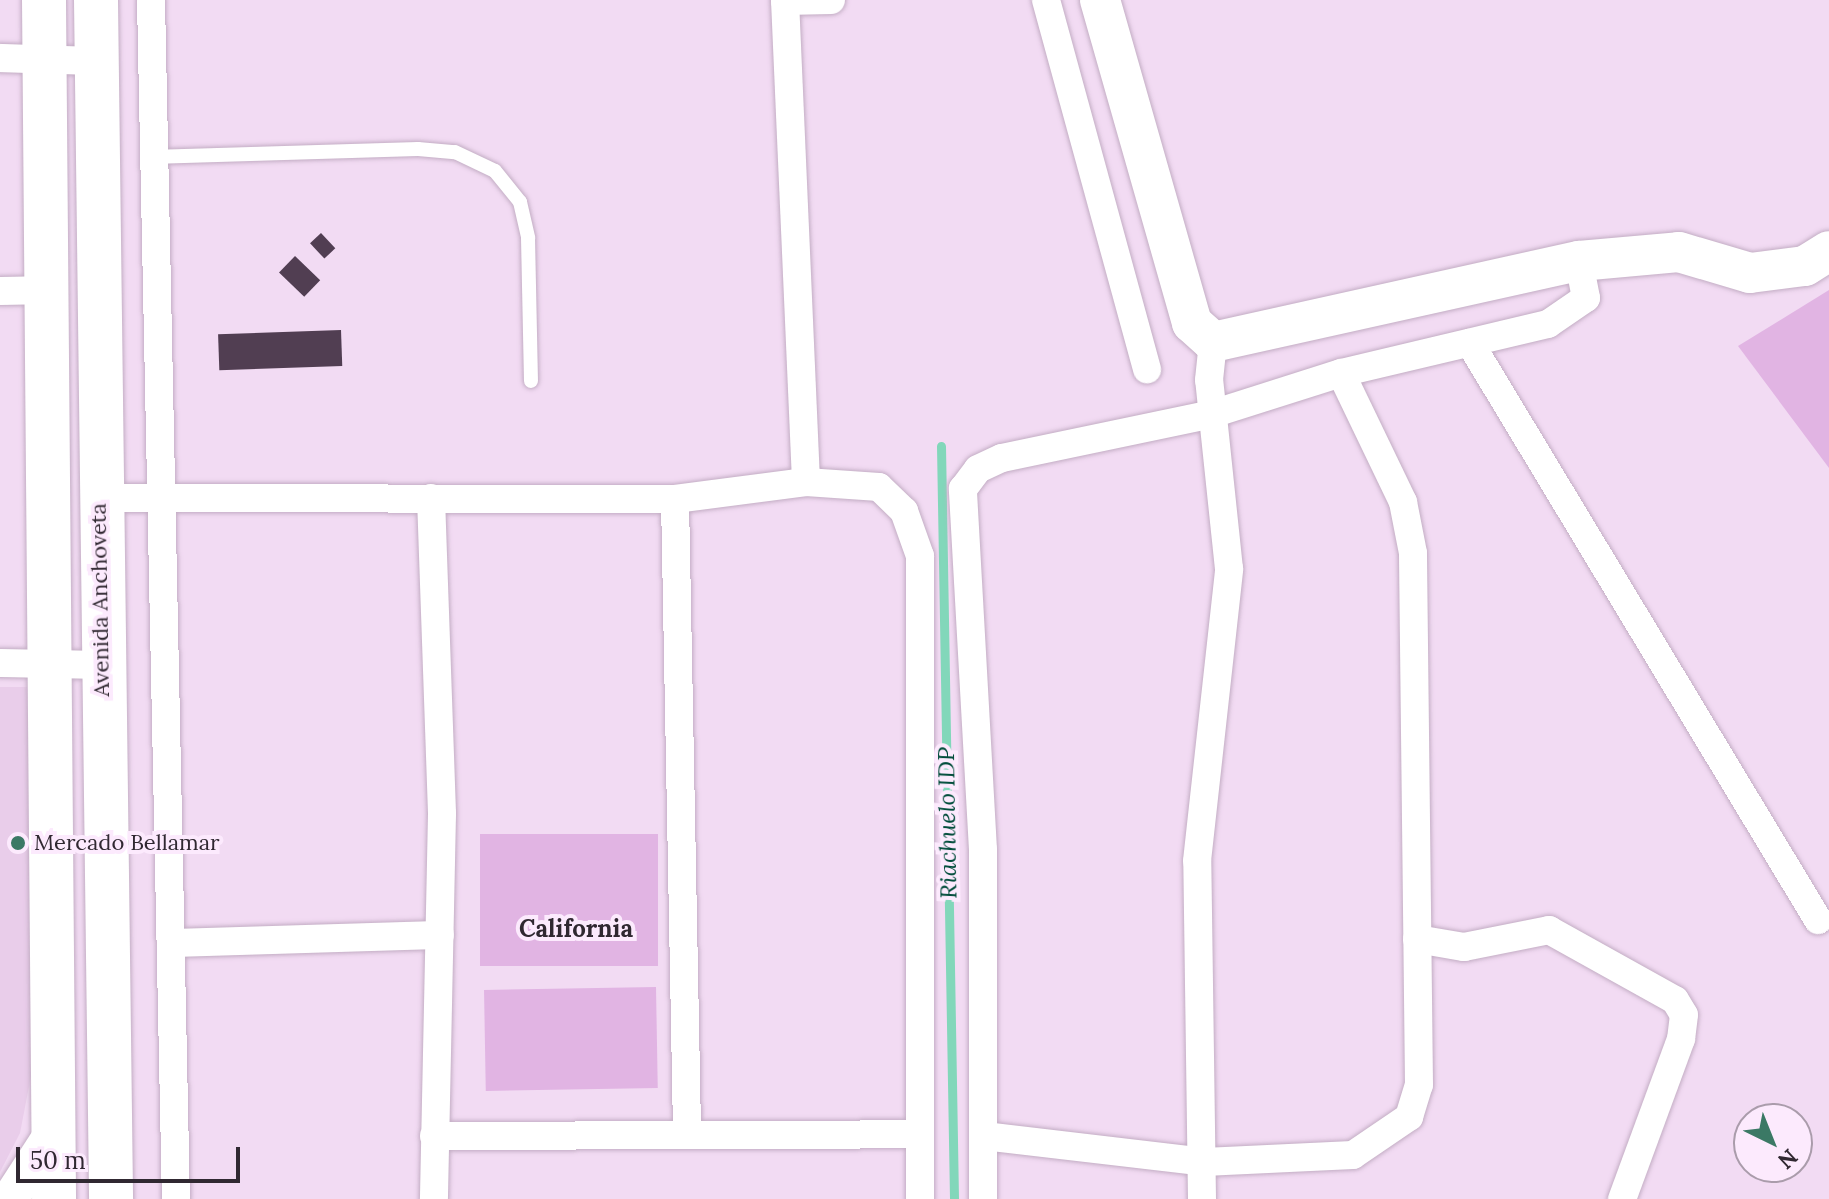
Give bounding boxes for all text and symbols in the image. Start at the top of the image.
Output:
street label: Avenida Anchoveta [85,503,115,697]
water label: Riachuelo IDP [931,747,963,899]
place label: Mercado Bellamar [34,830,220,856]
marker: Mercado Bellamar [9,834,27,852]
district label: California [519,915,633,943]
north arrow [1733,1103,1813,1183]
scale bar [20,1131,244,1181]
text: N [1772,1143,1804,1175]
text: 50 m [30,1145,86,1176]

